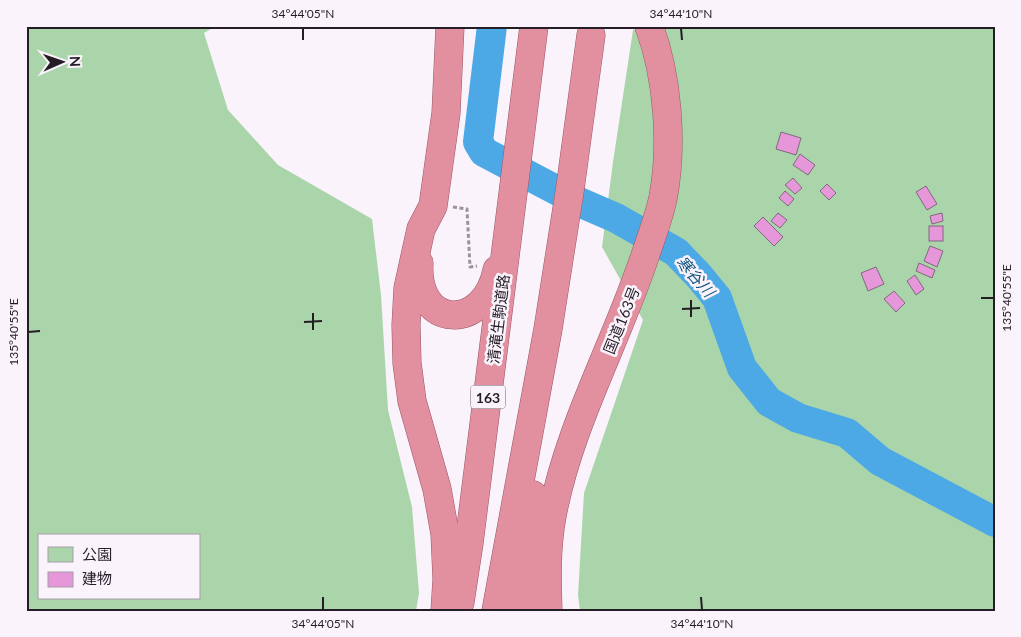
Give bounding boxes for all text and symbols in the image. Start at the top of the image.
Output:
text: 34°44'05"N [272,6,334,21]
text: 34°44'10"N [650,6,712,21]
north arrow [38,38,88,88]
text: N [67,56,84,67]
water label: 寒谷川 [673,252,720,302]
text: 135°40'55"E [999,264,1014,332]
street label: 清滝生駒道路 [484,273,512,365]
street label: 国道163号 [599,284,643,356]
text: 135°40'55"E [6,298,21,366]
road number: 163 [470,386,506,408]
legend [38,534,200,600]
text: 公園 [82,545,112,563]
text: 建物 [82,569,112,587]
text: 34°44'05"N [292,616,354,631]
text: 34°44'10"N [671,616,733,631]

